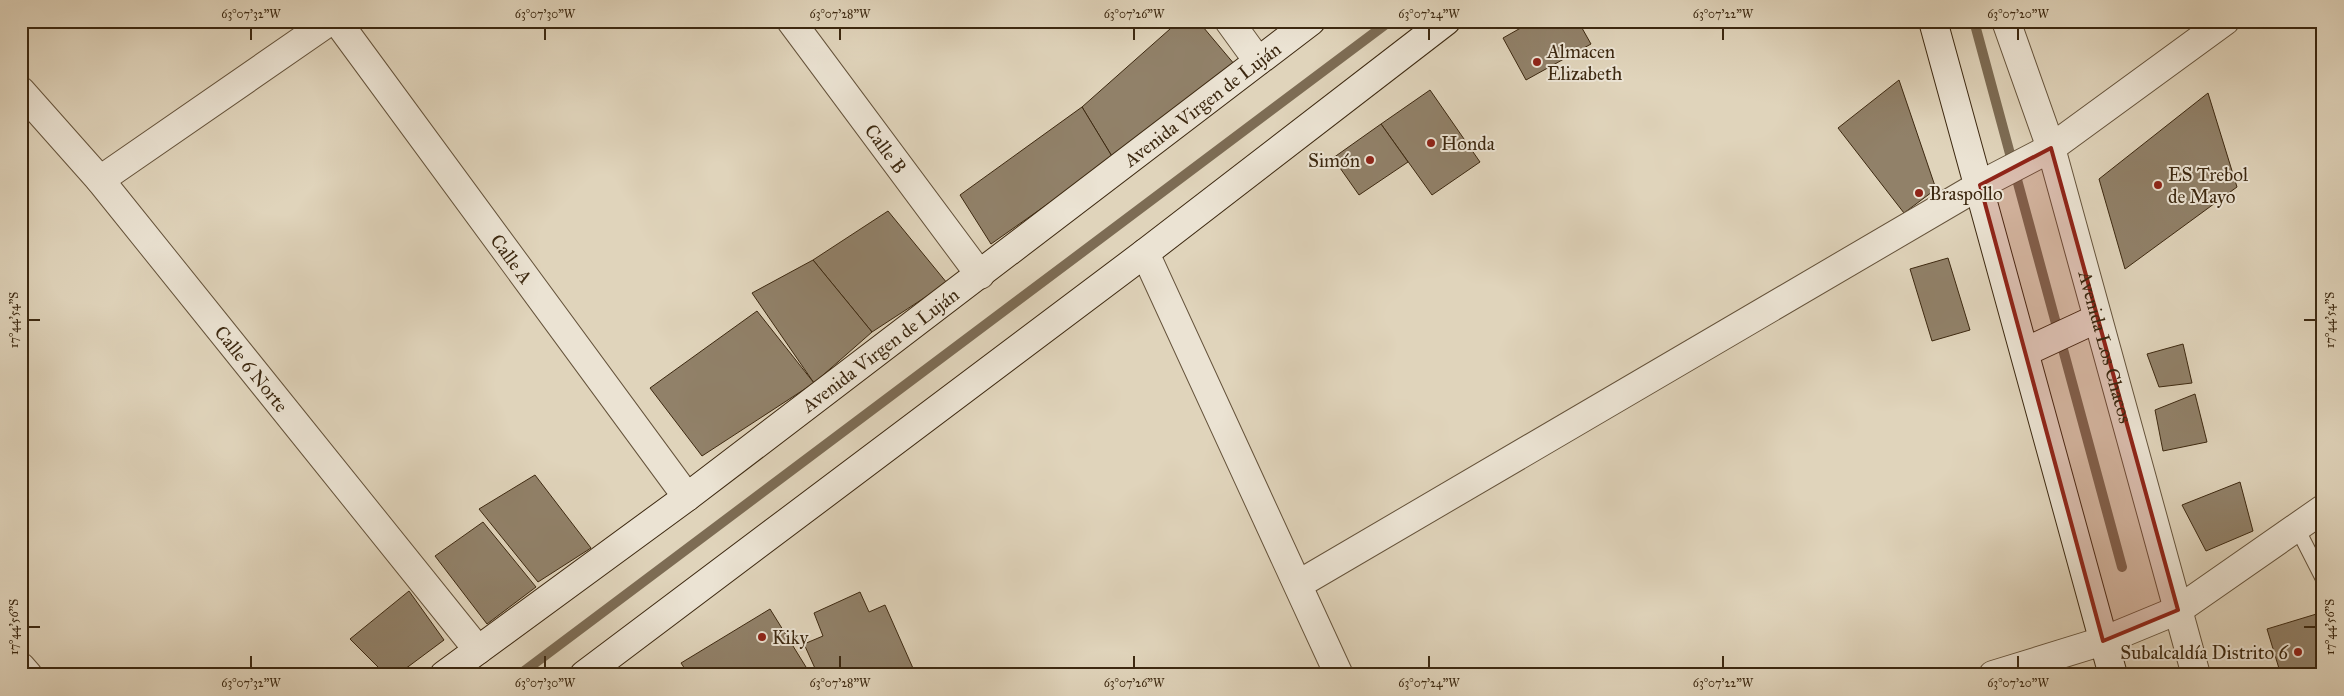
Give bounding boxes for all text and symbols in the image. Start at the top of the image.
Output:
text: 63°07'32"W [221,7,281,21]
text: 63°07'30"W [515,7,576,21]
text: 63°07'28"W [810,7,871,21]
text: 63°07'26"W [1104,7,1165,21]
text: 63°07'24"W [1398,7,1460,21]
text: 63°07'22"W [1693,7,1754,21]
text: 63°07'20"W [1987,7,2049,21]
street label: Avenida Virgen de Luján [1118,37,1285,172]
place label: Almacen Elizabeth [1546,40,1623,85]
marker: Almacen Elizabeth [1531,56,1543,68]
street label: Calle B [860,120,911,178]
place label: Honda [1441,132,1496,155]
marker: Honda [1425,137,1437,149]
place label: Simón [1308,149,1360,172]
marker: Simón [1364,154,1376,166]
place label: ES Trebol de Mayo [2168,163,2249,208]
marker: ES Trebol de Mayo [2152,179,2164,191]
place label: Braspollo [1929,182,2003,205]
marker: Braspollo [1913,187,1925,199]
street label: Calle A [485,230,537,289]
street label: Avenida Los Chacos [2073,267,2137,426]
street label: Avenida Virgen de Luján [796,283,963,418]
text: 17°44'54"S [7,292,21,348]
text: 17°44'54"S [2323,292,2337,348]
street label: Calle 6 Norte [210,321,293,417]
text: 17°44'56"S [7,599,21,655]
text: 17°44'56"S [2323,599,2337,655]
place label: Kiky [772,626,810,649]
marker: Kiky [756,631,768,643]
place label: Subalcaldía Distrito 6 [2120,641,2289,664]
marker: Subalcaldía Distrito 6 [2292,646,2304,658]
text: 63°07'32"W [221,676,281,690]
text: 63°07'30"W [515,676,576,690]
text: 63°07'28"W [810,676,871,690]
text: 63°07'26"W [1104,676,1165,690]
text: 63°07'24"W [1398,676,1460,690]
text: 63°07'22"W [1693,676,1754,690]
text: 63°07'20"W [1987,676,2049,690]

